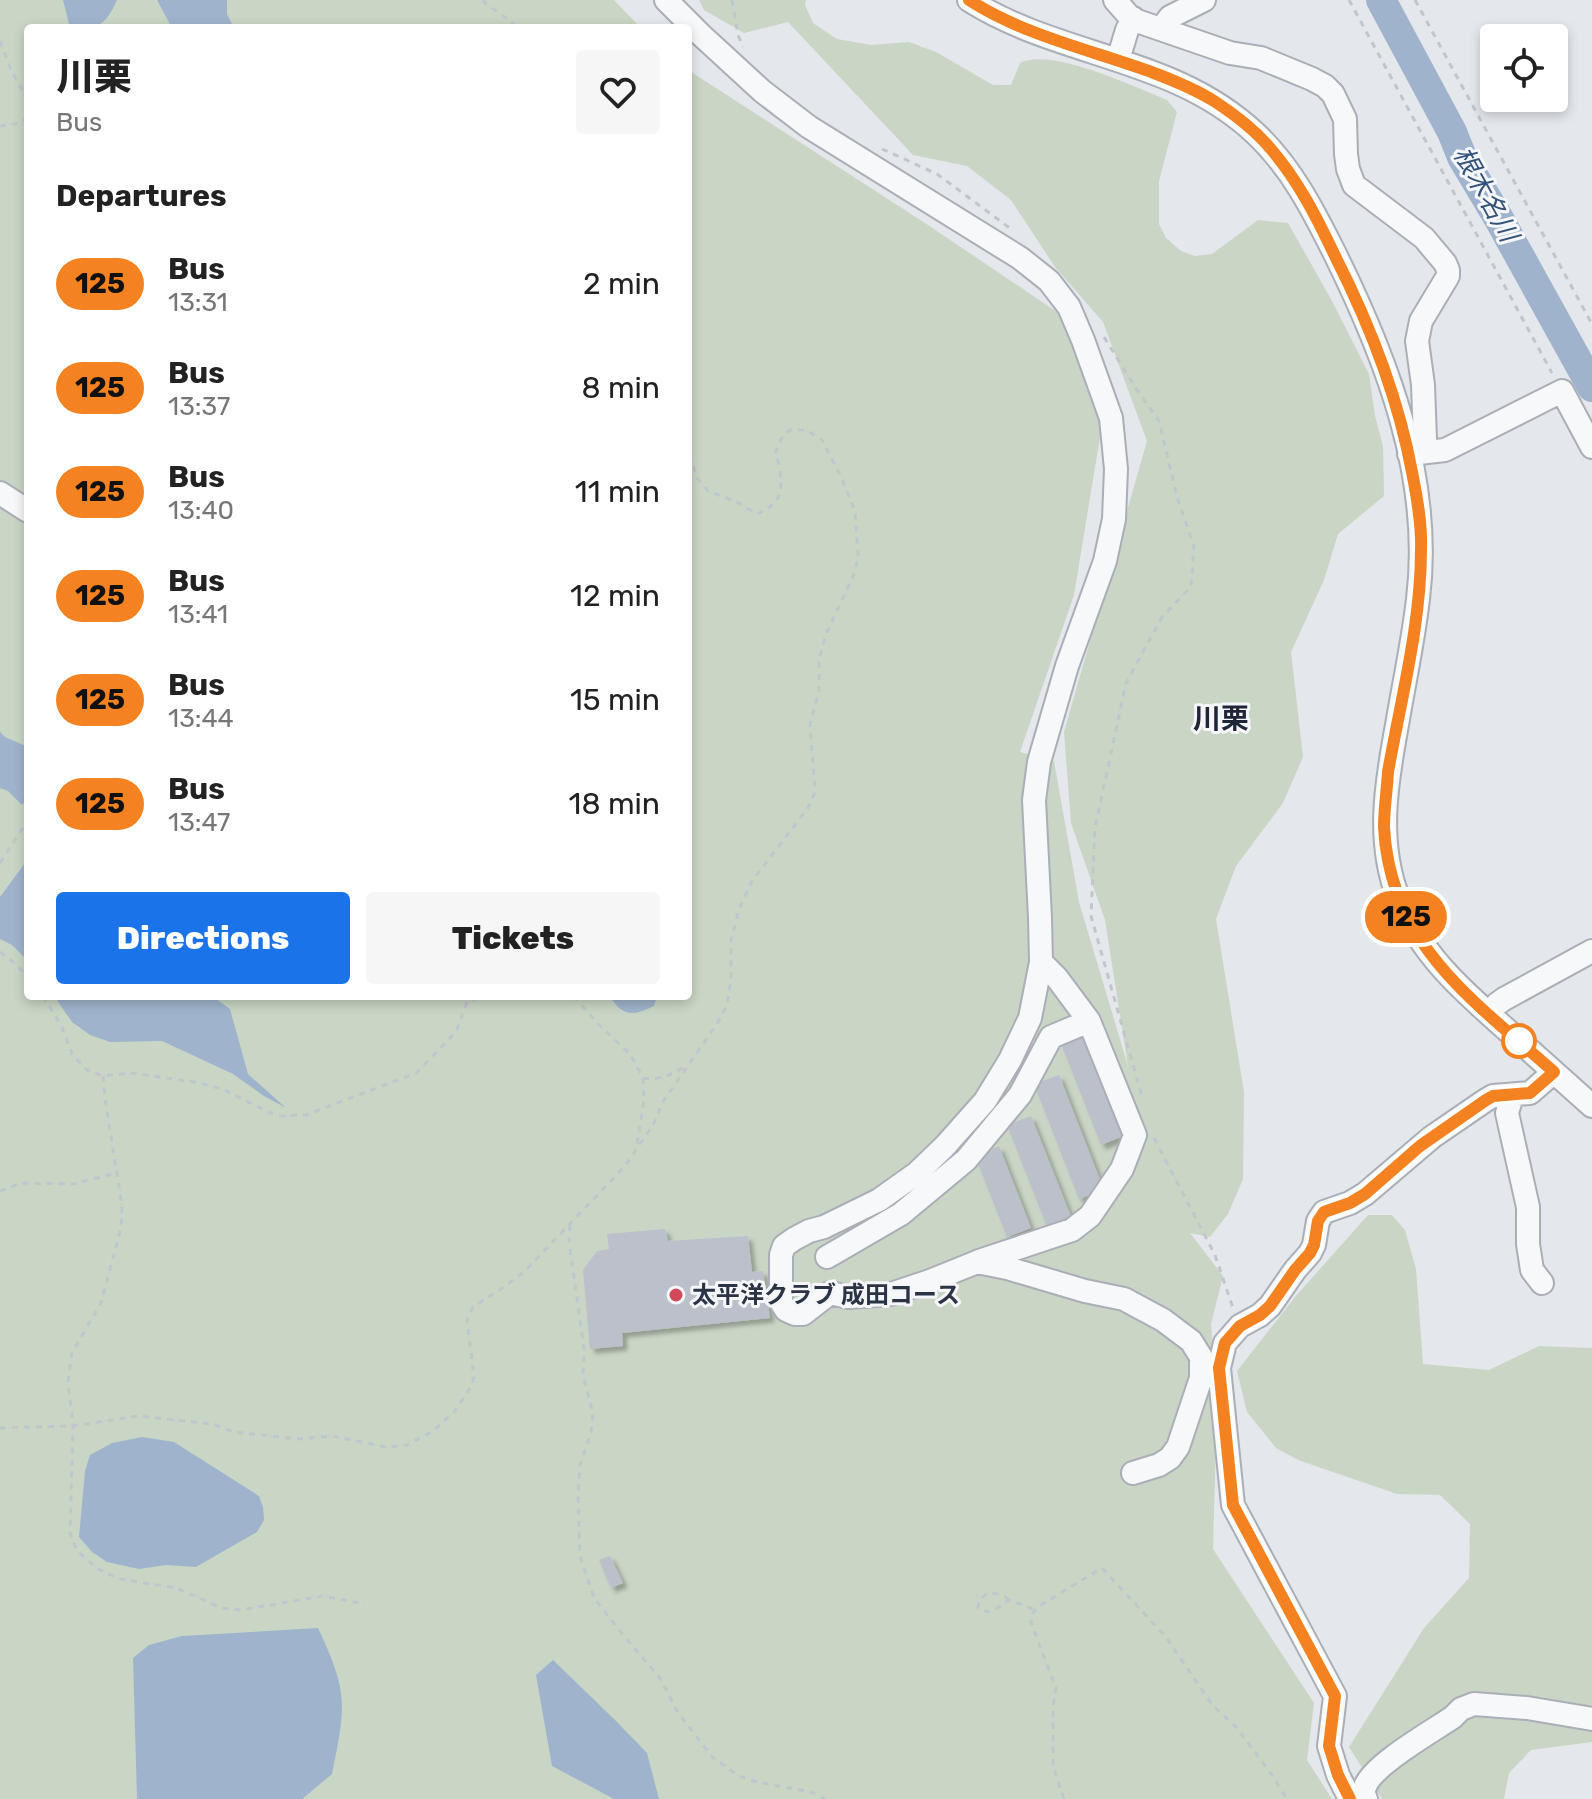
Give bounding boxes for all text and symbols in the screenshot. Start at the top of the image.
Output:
map controls [1480,24,1568,112]
button: locate [1480,24,1568,112]
button: heart [576,50,660,134]
text: 川栗 [56,54,132,100]
text: Bus [56,107,102,138]
water label: 根木名川 [1447,141,1526,250]
text: Departures [56,178,227,214]
text: Bus [168,251,225,287]
text: 2 min [583,266,660,302]
text: 125 [75,267,125,300]
text: 13:31 [168,287,228,318]
text: Bus [168,355,225,391]
text: 8 min [581,370,660,406]
text: 125 [75,371,125,404]
text: 13:37 [168,391,230,422]
text: Bus [168,459,225,495]
text: 11 min [575,474,660,510]
text: 125 [75,475,125,508]
text: 13:40 [168,495,234,526]
text: Bus [168,563,225,599]
text: 12 min [570,578,660,614]
text: 125 [75,579,125,612]
text: 13:41 [168,599,228,630]
text: Bus [168,667,225,703]
text: 15 min [570,682,660,718]
text: 125 [75,683,125,716]
district label: 川栗 [1193,702,1249,735]
text: 13:44 [168,703,234,734]
text: Bus [168,771,225,807]
text: 18 min [569,786,660,822]
text: 125 [75,787,125,820]
text: 13:47 [168,807,230,838]
line badge: 125 [1360,891,1452,943]
button: Directions [56,892,350,984]
button: Tickets [366,892,660,984]
text: 125 [1381,900,1431,933]
unlabelled marker [1502,1024,1536,1058]
place label: 太平洋クラブ 成田コース [692,1281,960,1309]
marker: 太平洋クラブ 成田コース [667,1286,685,1304]

